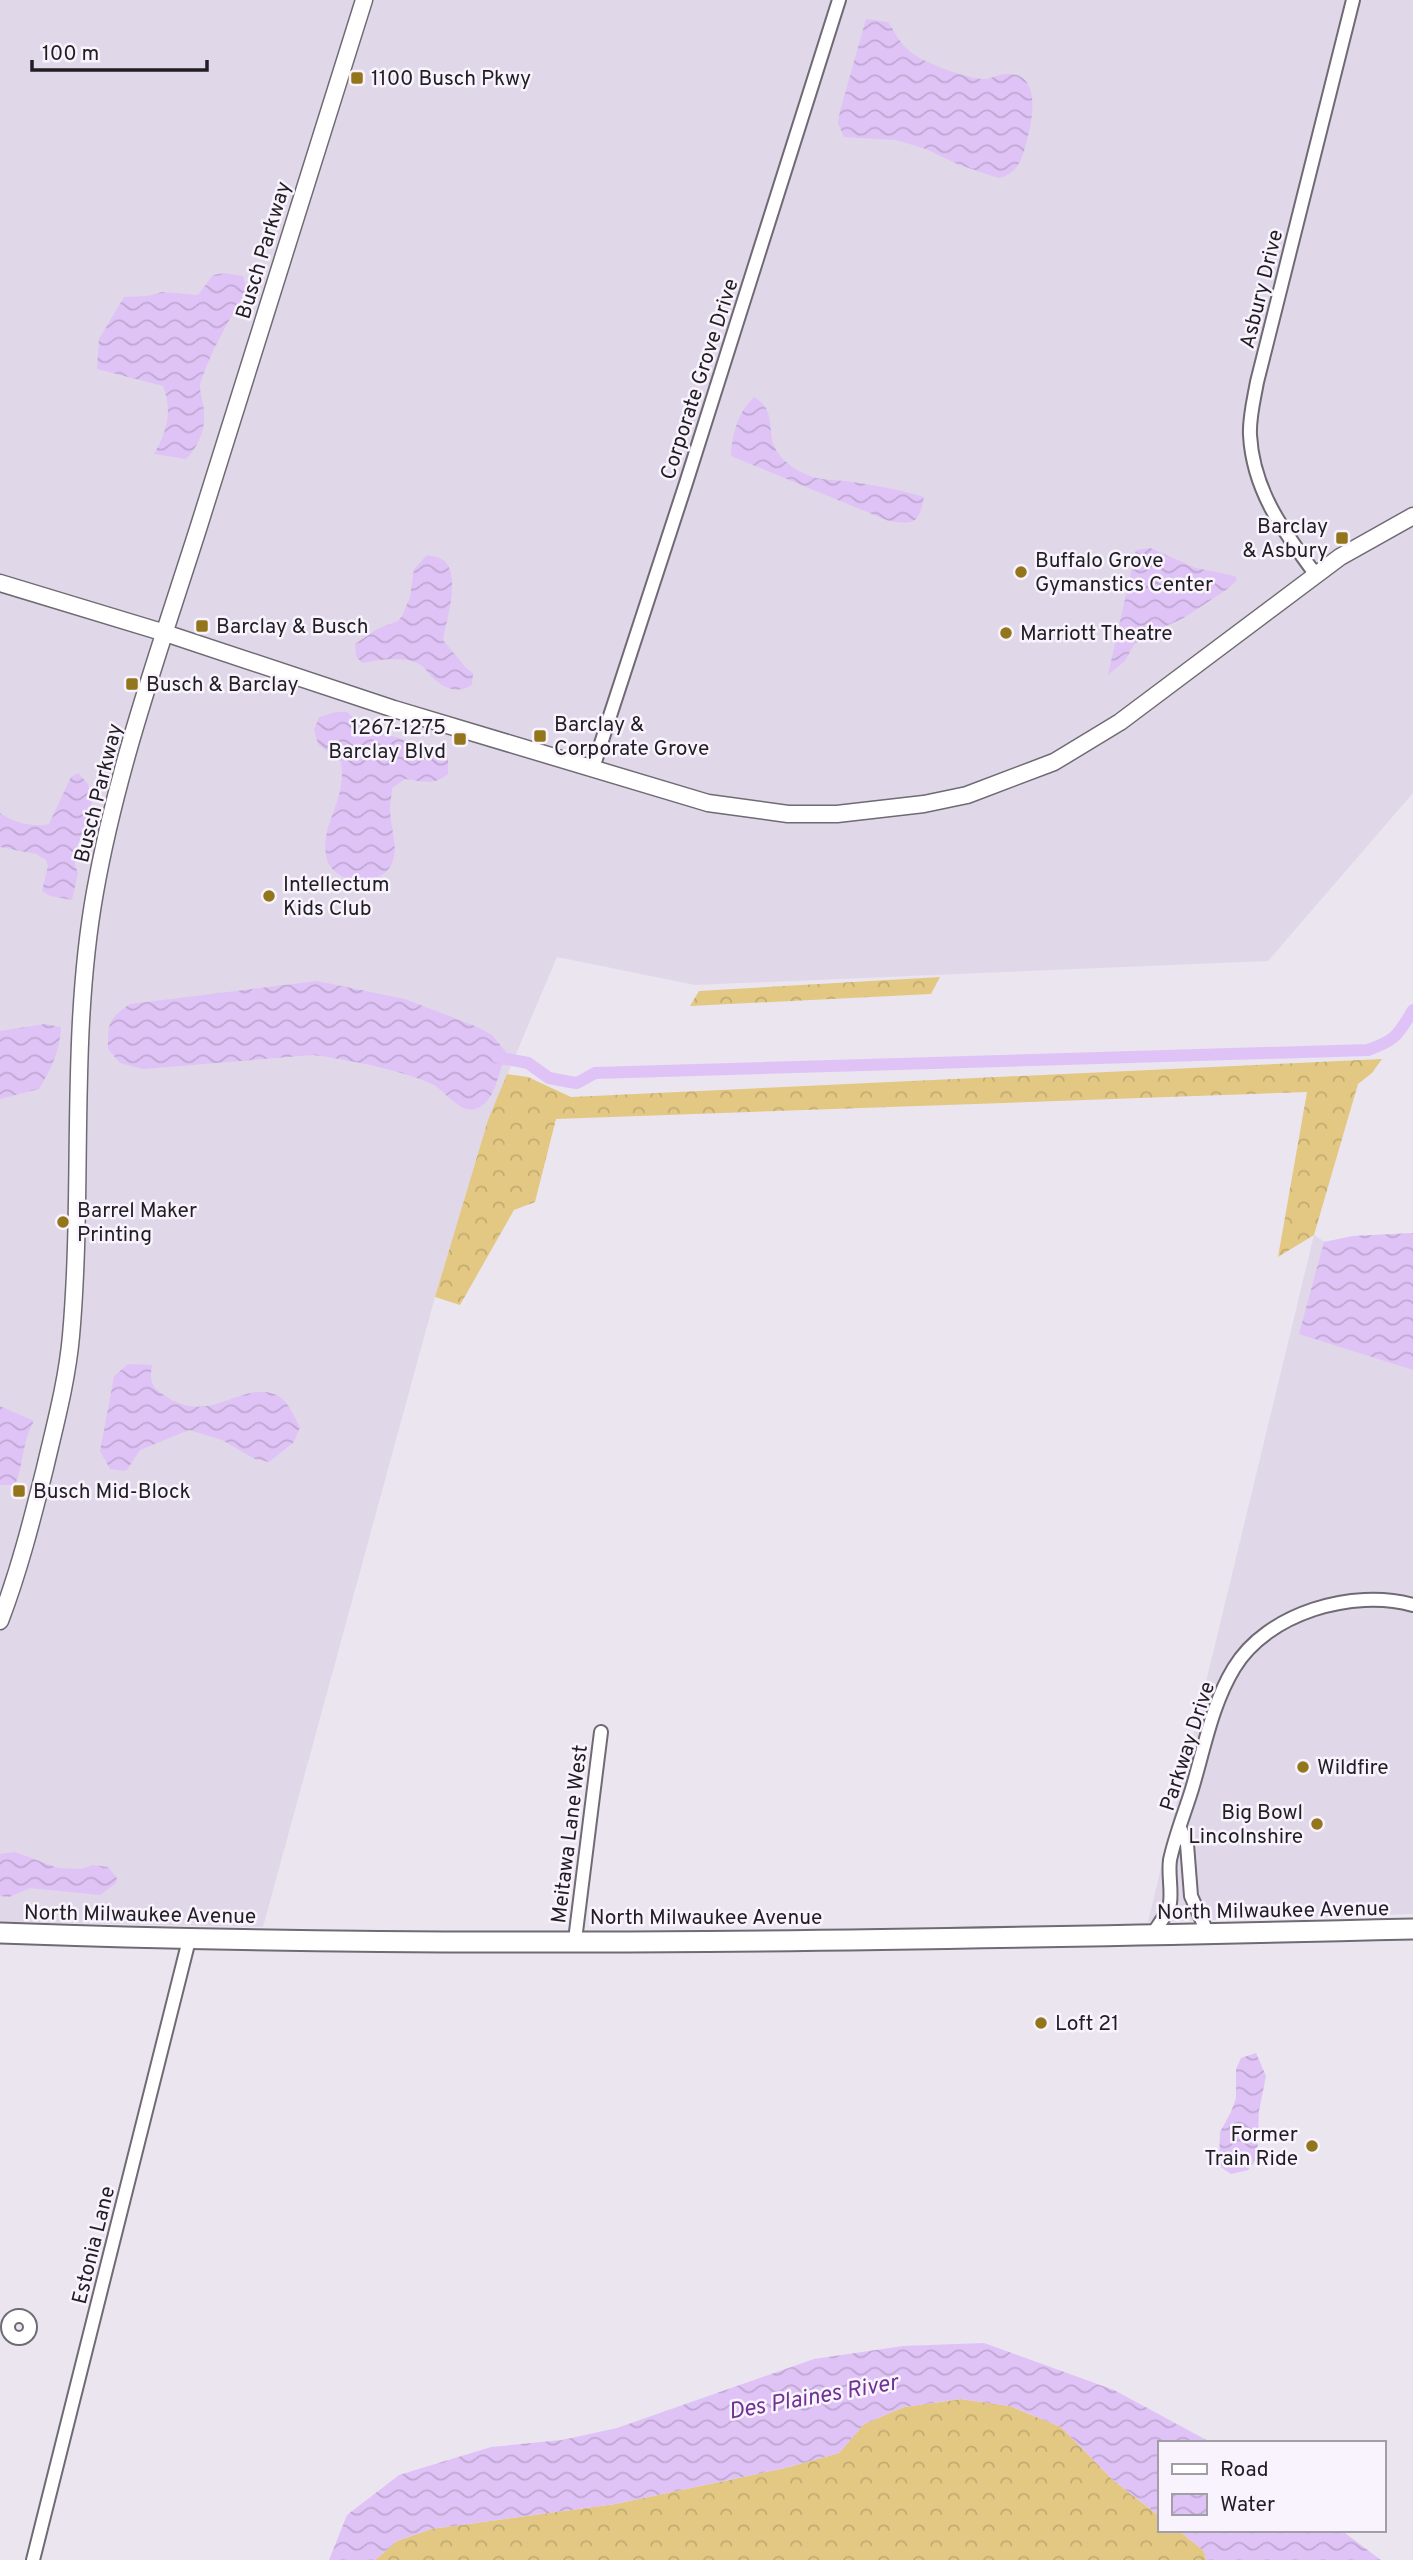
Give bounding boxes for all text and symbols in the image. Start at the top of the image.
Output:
scale bar [32,28,206,72]
text: 100 m [42,41,99,68]
place label: 1100 Busch Pkwy [371,66,531,93]
marker: 1100 Busch Pkwy [349,70,365,86]
street label: Busch Parkway [231,178,298,322]
street label: Asbury Drive [1235,227,1290,352]
street label: Corporate Grove Drive [655,275,746,483]
place label: Barclay & Asbury [1242,514,1328,565]
marker: Barclay & Asbury [1334,530,1350,546]
place label: Buffalo Grove Gymanstics Center [1035,548,1213,599]
marker: Buffalo Grove Gymanstics Center [1013,564,1029,580]
place label: Barclay & Busch [216,614,369,641]
marker: Barclay & Busch [194,618,210,634]
place label: Marriott Theatre [1020,621,1173,648]
marker: Marriott Theatre [998,625,1014,641]
place label: Busch & Barclay [146,672,299,699]
marker: Busch & Barclay [124,676,140,692]
place label: Barclay & Corporate Grove [554,712,709,763]
place label: 1267-1275 Barclay Blvd [328,715,446,766]
street label: Busch Parkway [69,721,130,866]
marker: Barclay & Corporate Grove [532,728,548,744]
marker: 1267-1275 Barclay Blvd [452,731,468,747]
place label: Intellectum Kids Club [283,872,390,923]
marker: Intellectum Kids Club [261,888,277,904]
place label: Barrel Maker Printing [77,1198,197,1249]
marker: Barrel Maker Printing [55,1214,71,1230]
place label: Busch Mid-Block [33,1479,191,1506]
marker: Busch Mid-Block [11,1483,27,1499]
street label: Parkway Drive [1155,1678,1222,1815]
street label: Meitawa Lane West [546,1743,595,1925]
place label: Wildfire [1317,1755,1389,1782]
marker: Wildfire [1295,1759,1311,1775]
place label: Big Bowl Lincolnshire [1188,1800,1303,1851]
marker: Big Bowl Lincolnshire [1309,1816,1325,1832]
street label: North Milwaukee Avenue [1157,1896,1389,1927]
street label: North Milwaukee Avenue [24,1900,256,1931]
street label: North Milwaukee Avenue [590,1905,822,1932]
place label: Loft 21 [1055,2011,1119,2038]
marker: Loft 21 [1033,2015,1049,2031]
place label: Former Train Ride [1204,2122,1298,2173]
marker: Former Train Ride [1304,2138,1320,2154]
street label: Estonia Lane [67,2183,122,2307]
water label: Des Plaines River [726,2369,903,2428]
legend [1158,2441,1385,2532]
text: Road [1220,2457,1269,2484]
text: Water [1220,2492,1275,2519]

